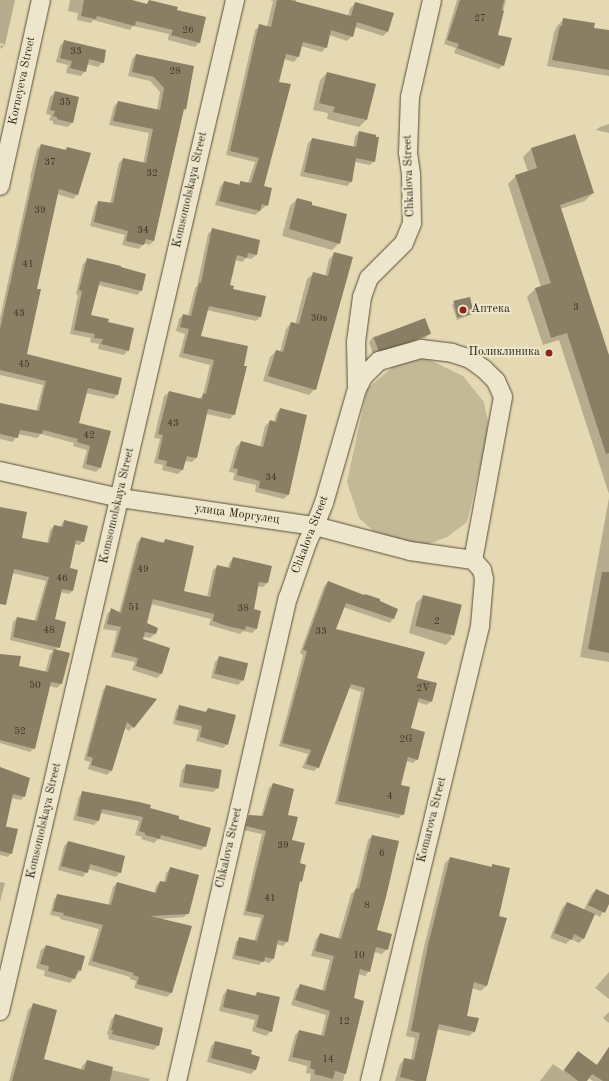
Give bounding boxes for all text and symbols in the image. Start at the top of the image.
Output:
house number: 27 [474,13,486,25]
house number: 26 [182,25,194,37]
street label: Korneyeva Street [7,35,39,127]
house number: 33 [70,46,82,58]
house number: 28 [169,66,181,78]
house number: 35 [59,97,71,109]
street label: Komsomolskaya Street [171,131,211,249]
street label: Chkalova Street [401,135,419,217]
house number: 37 [44,157,56,169]
house number: 32 [146,168,158,180]
house number: 39 [34,205,46,217]
house number: 34 [137,225,149,237]
house number: 41 [22,259,34,271]
house number: 3 [573,302,579,314]
place label: Аптека [471,303,510,317]
marker: Аптека [458,305,468,315]
house number: 43 [13,308,25,320]
house number: 30в [311,313,327,325]
place label: Поликлиника [469,346,540,360]
marker: Поликлиника [543,347,555,359]
house number: 45 [18,359,30,371]
house number: 43 [167,418,179,430]
house number: 42 [83,430,95,442]
street label: Komsomolskaya Street [98,447,138,565]
house number: 34 [265,472,277,484]
street label: Chkalova Street [289,494,333,576]
street label: улица Моргулец [194,502,280,528]
house number: 49 [137,564,149,576]
house number: 46 [56,573,68,585]
house number: 51 [128,602,140,614]
house number: 38 [237,603,249,615]
house number: 2 [434,616,440,628]
house number: 48 [43,625,55,637]
house number: 33 [315,626,327,638]
house number: 50 [29,680,41,692]
house number: 2V [416,683,430,695]
house number: 52 [14,726,26,738]
house number: 2G [400,734,412,746]
street label: Komsomolskaya Street [25,762,65,880]
street label: Komarova Street [415,776,451,864]
house number: 4 [387,791,393,803]
street label: Chkalova Street [214,806,246,890]
house number: 39 [277,840,289,852]
house number: 6 [379,848,385,860]
house number: 41 [264,893,276,905]
house number: 8 [364,900,370,912]
house number: 10 [353,950,365,962]
house number: 12 [338,1016,350,1028]
house number: 14 [322,1054,334,1066]

